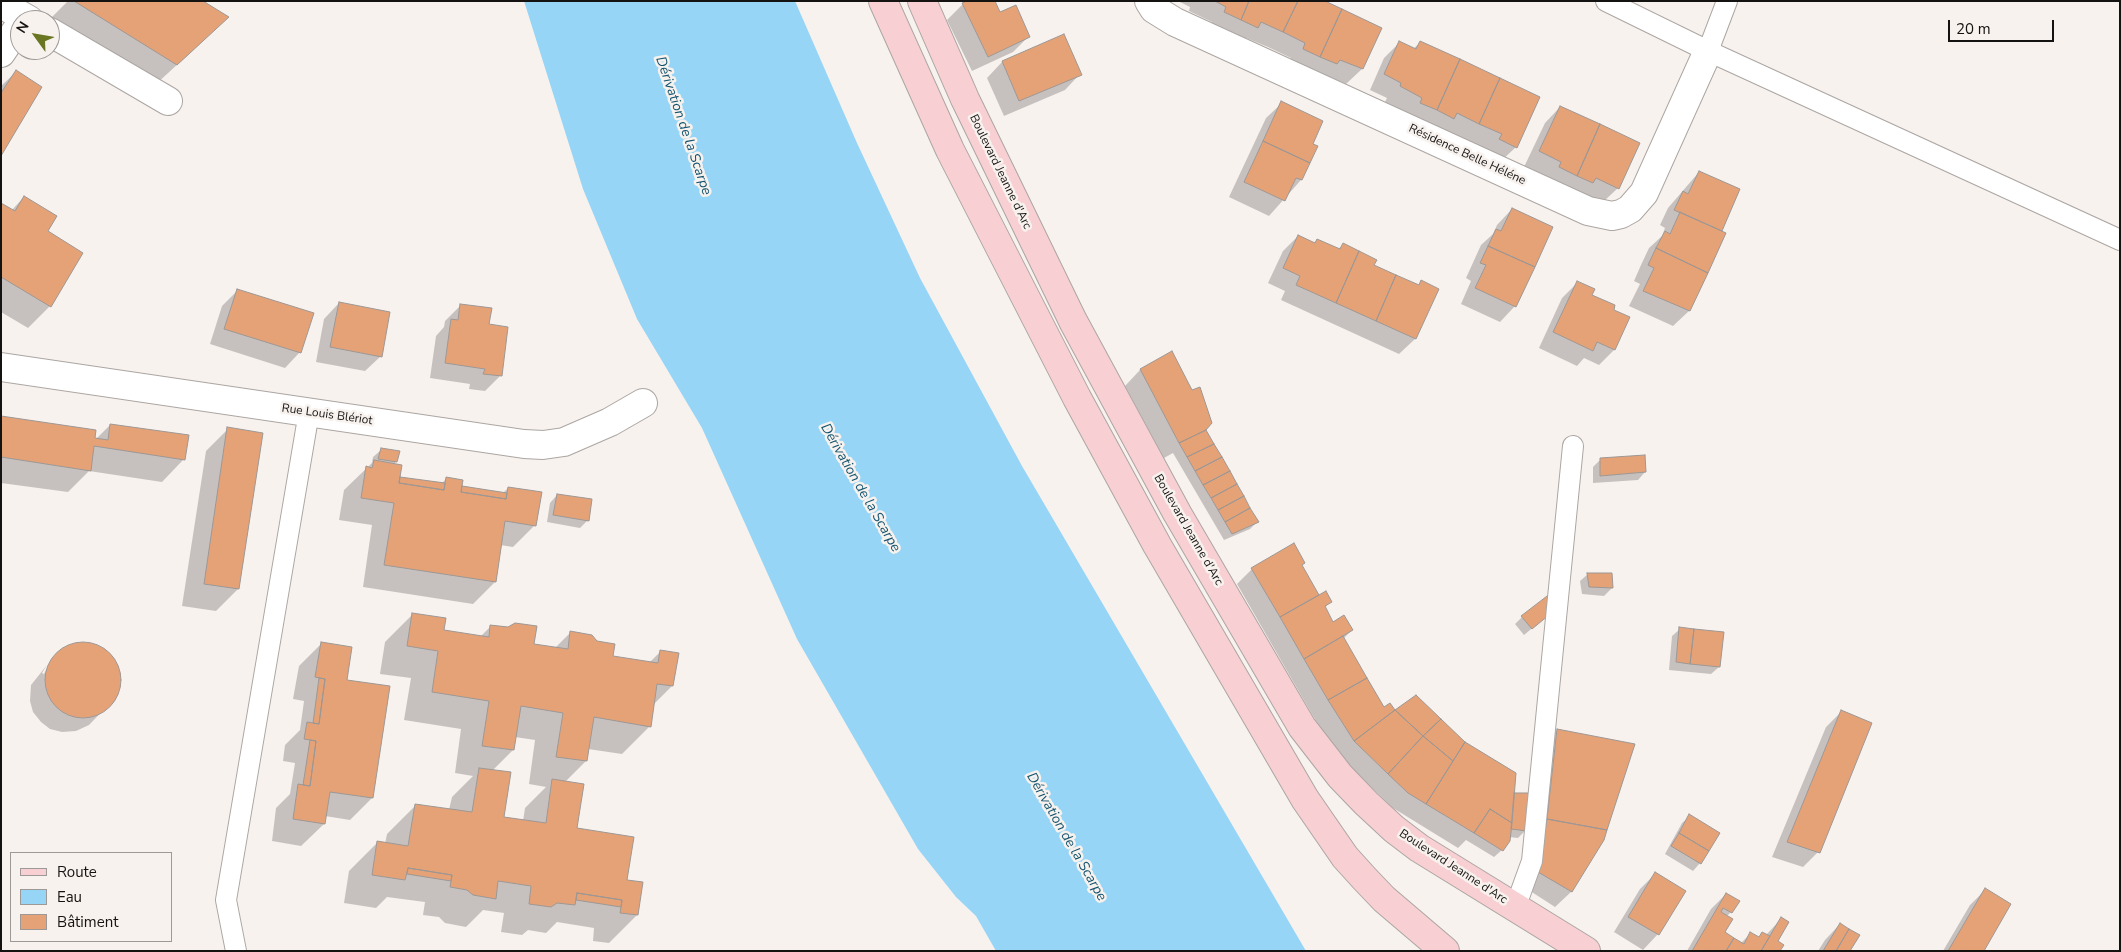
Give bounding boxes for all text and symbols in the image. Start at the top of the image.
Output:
north arrow [10,10,60,60]
scale bar [1951,10,2057,42]
text: N [12,18,34,37]
text: 20 m [1956,19,1991,39]
water label: Dérivation de la Scarpe [651,54,715,198]
street label: Boulevard Jeanne d'Arc [966,112,1034,232]
street label: Résidence Belle Héléne [1406,122,1528,188]
street label: Rue Louis Blériot [281,401,373,429]
water label: Dérivation de la Scarpe [816,421,904,555]
street label: Boulevard Jeanne d'Arc [1150,472,1226,588]
water label: Dérivation de la Scarpe [1022,770,1110,904]
street label: Boulevard Jeanne d'Arc [1396,827,1510,907]
legend [10,852,172,942]
text: Route [57,862,97,882]
text: Eau [57,887,82,907]
text: Bâtiment [57,912,118,932]

